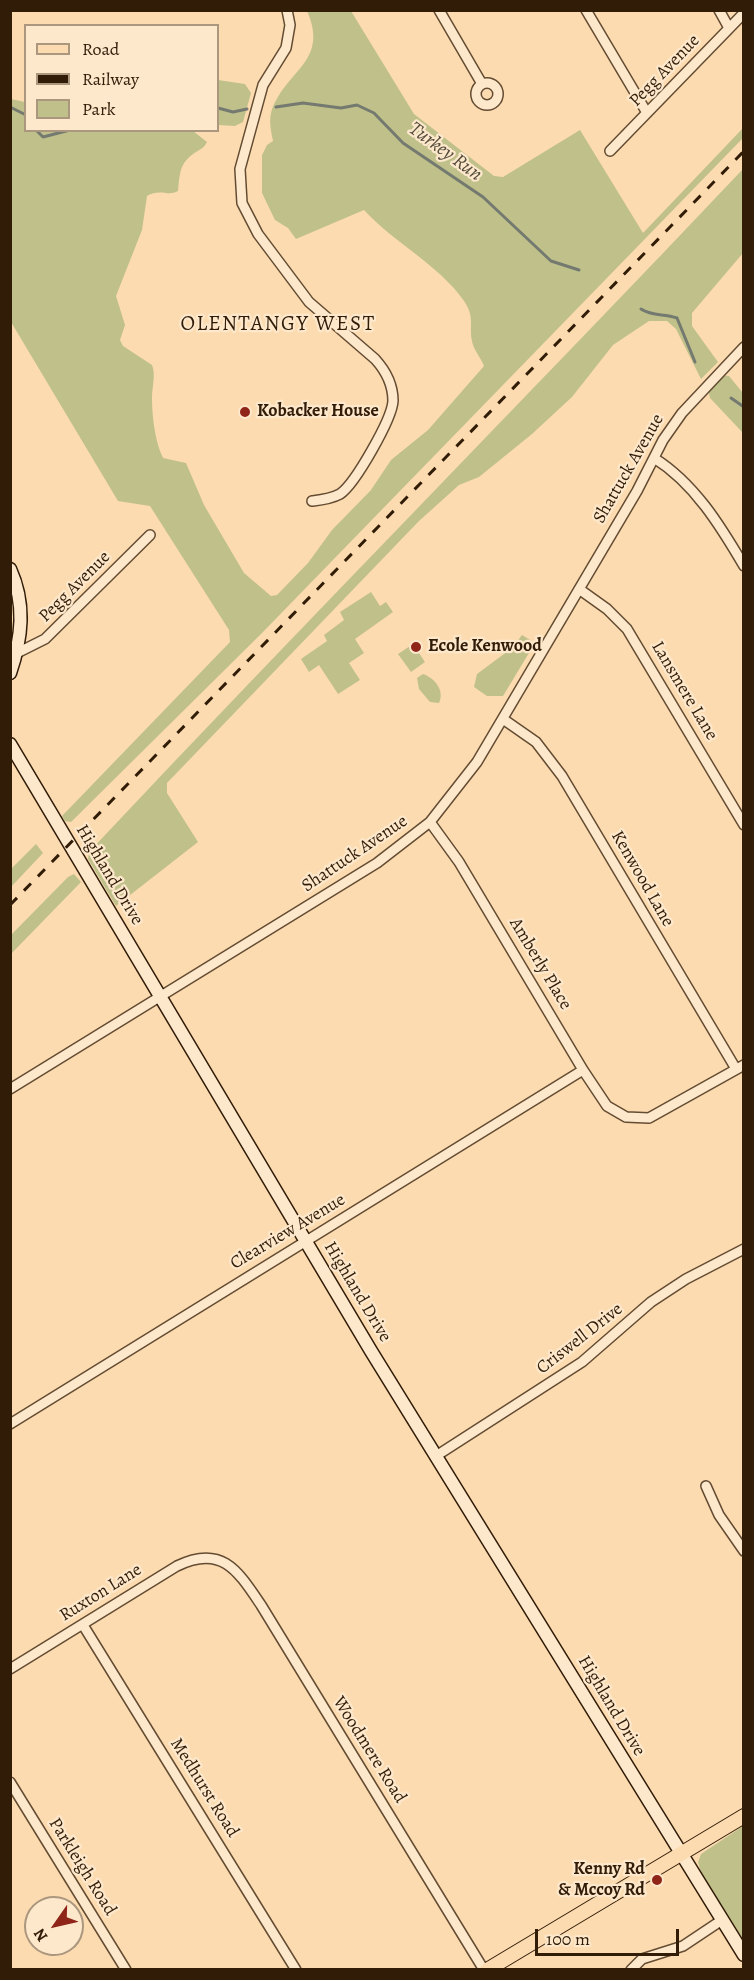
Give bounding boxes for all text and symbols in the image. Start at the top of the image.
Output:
legend [24,24,219,132]
street label: Pegg Avenue [625,30,705,112]
text: Road [82,37,119,61]
text: Railway [82,67,139,91]
text: Park [82,97,116,121]
water label: Turkey Run [403,117,487,187]
district label: OLENTANGY WEST [180,312,376,338]
place label: Kobacker House [257,401,379,423]
marker: Kobacker House [238,405,252,419]
street label: Shattuck Avenue [589,410,669,528]
street label: Pegg Avenue [35,547,115,627]
place label: Ecole Kenwood [428,636,542,658]
street label: Lansmere Lane [646,638,722,744]
marker: Ecole Kenwood [409,640,423,654]
street label: Shattuck Avenue [298,811,412,897]
street label: Highland Drive [71,821,147,929]
street label: Kenwood Lane [606,827,678,931]
street label: Amberly Place [504,914,576,1014]
street label: Clearview Avenue [227,1189,349,1275]
street label: Highland Drive [319,1238,395,1346]
street label: Criswell Drive [533,1299,627,1379]
street label: Ruxton Lane [56,1559,146,1627]
street label: Highland Drive [573,1652,649,1760]
street label: Woodmere Road [328,1693,410,1807]
street label: Medhurst Road [165,1734,243,1842]
street label: Parkleigh Road [43,1814,121,1920]
place label: Kenny Rd & Mccoy Rd [558,1859,645,1902]
marker: Kenny Rd & Mccoy Rd [650,1873,664,1887]
north arrow [24,1896,84,1956]
scale bar [538,1917,682,1955]
text: N [28,1924,53,1946]
text: 100 m [546,1927,590,1951]

